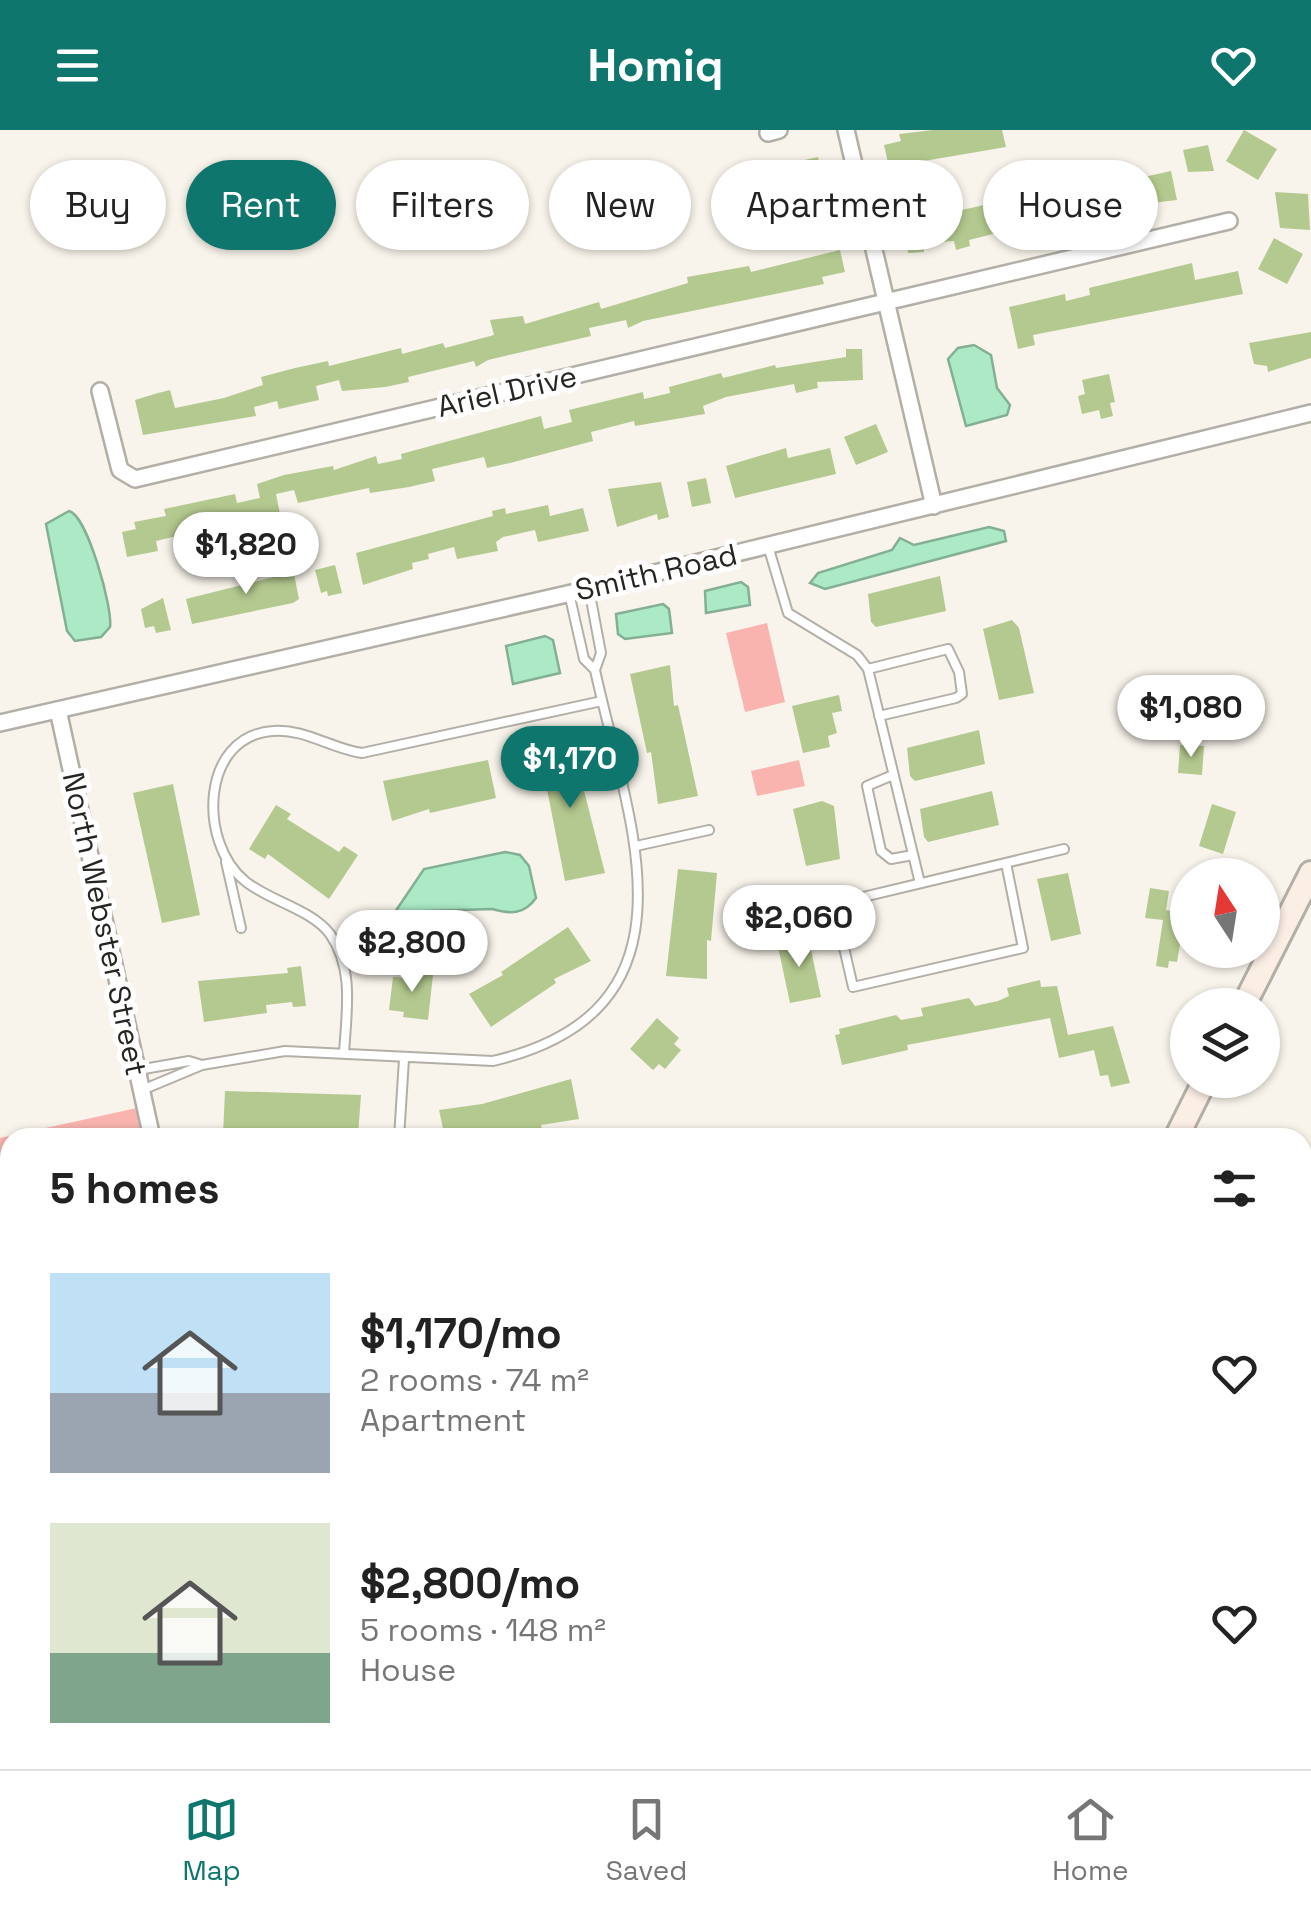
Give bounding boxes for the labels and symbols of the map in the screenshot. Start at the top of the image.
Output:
street label: Ariel Drive [433,356,581,426]
pin: $1,820 [165,512,327,597]
street label: Smith Road [571,534,741,610]
pin: $1,080 [1110,675,1272,760]
pin: $1,170 [489,726,651,811]
street label: North Webster Street [54,769,156,1079]
north arrow [1170,858,1280,968]
pin: $2,060 [718,885,880,970]
pin: $2,800 [331,910,493,995]

